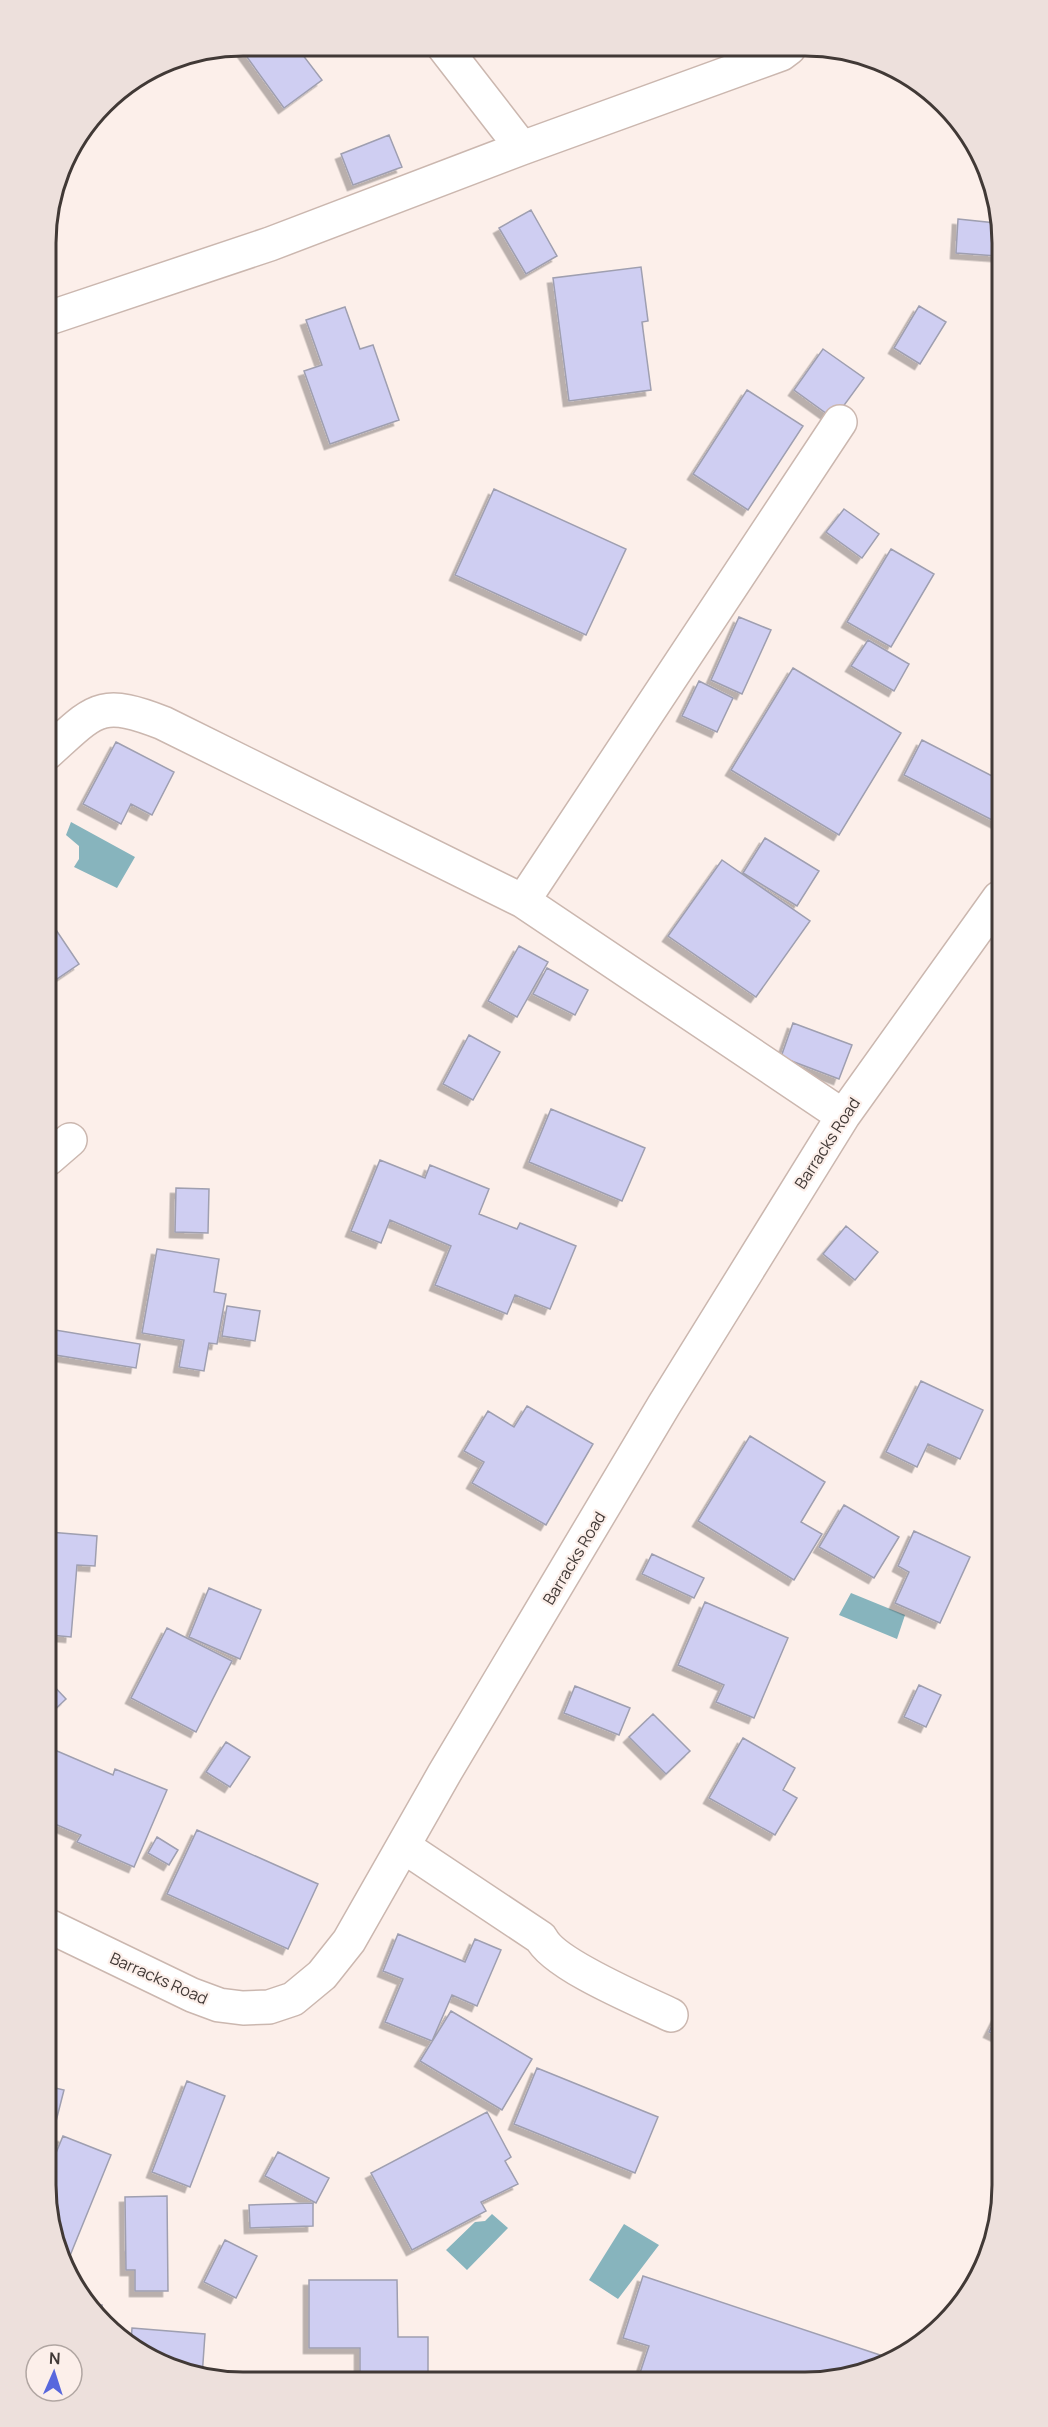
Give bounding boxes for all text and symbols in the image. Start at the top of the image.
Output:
street label: Barracks Road [789,1093,865,1193]
street label: Barracks Road [538,1507,610,1609]
street label: Barracks Road [107,1947,211,2009]
north arrow [24,2343,84,2403]
text: N [48,2347,61,2369]

